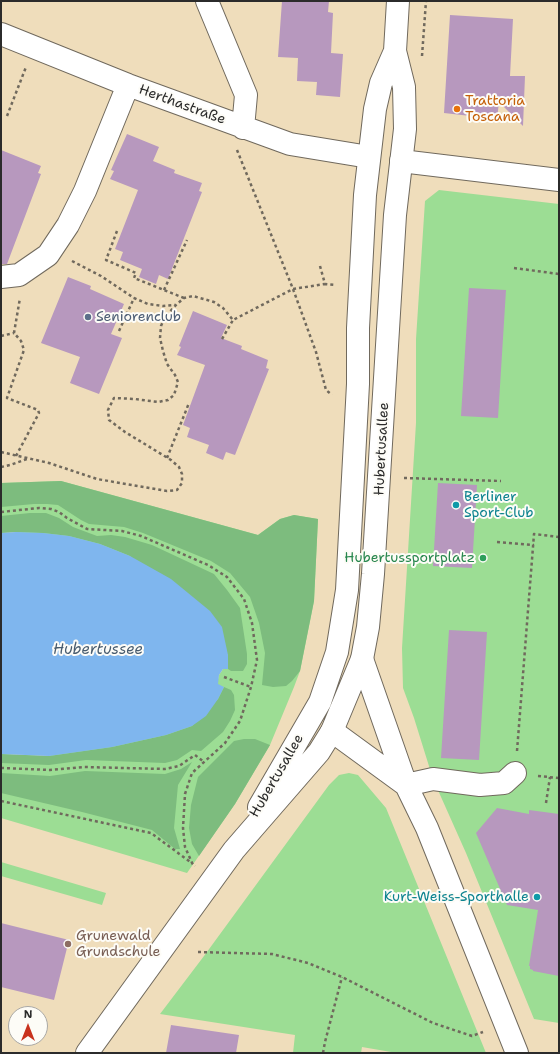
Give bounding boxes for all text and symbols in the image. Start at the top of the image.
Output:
street label: Herthastraße [136,82,228,128]
place label: Trattoria Toscana [465,93,525,126]
marker: Trattoria Toscana [452,104,462,114]
place label: Seniorenclub [96,309,181,325]
marker: Seniorenclub [83,312,93,322]
street label: Hubertusallee [371,402,393,496]
place label: Berliner Sport-Club [464,489,534,522]
marker: Berliner Sport-Club [451,500,461,510]
place label: Hubertussportplatz [344,550,475,566]
marker: Hubertussportplatz [478,553,488,563]
water label: Hubertussee [53,641,143,659]
street label: Hubertusallee [246,731,308,821]
place label: Kurt-Weiss-Sporthalle [384,889,529,905]
marker: Kurt-Weiss-Sporthalle [532,892,542,902]
place label: Grunewald Grundschule [76,928,160,960]
marker: Grunewald Grundschule [63,939,73,949]
north arrow [8,1006,48,1046]
text: N [24,1007,32,1022]

